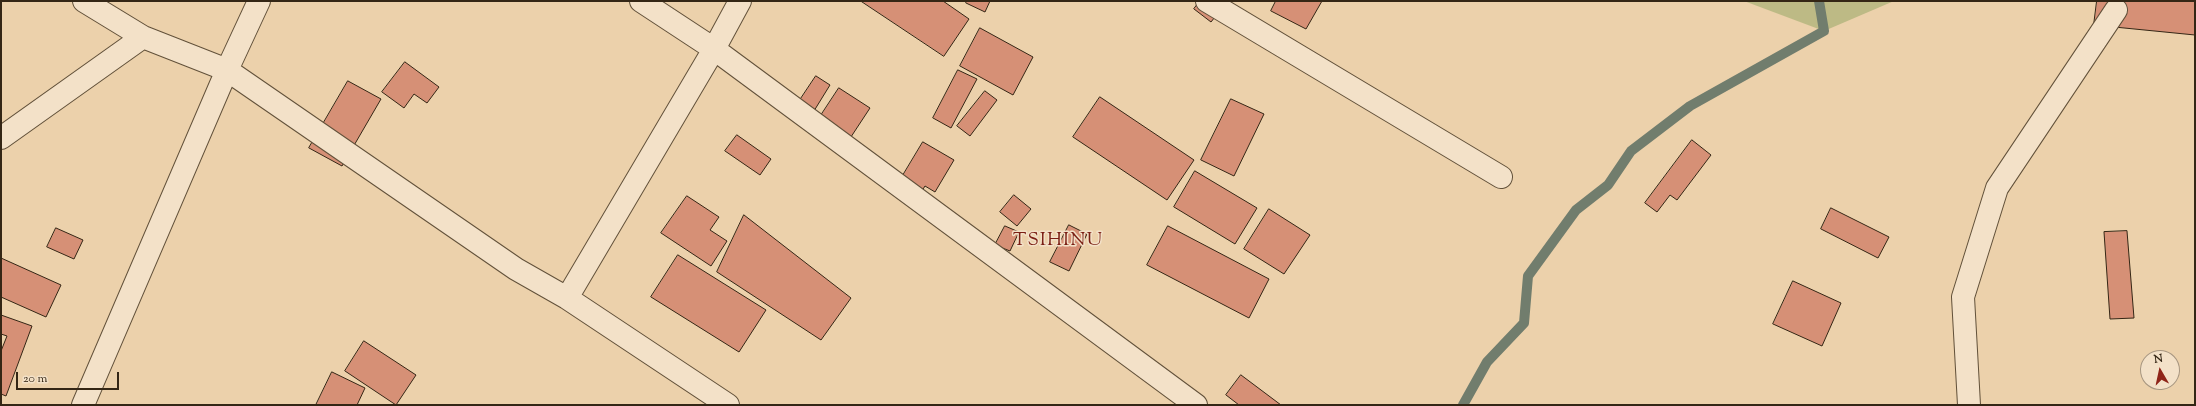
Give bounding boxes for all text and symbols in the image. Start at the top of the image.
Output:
district label: TSIHINU [1013,231,1103,253]
north arrow [2140,350,2180,390]
text: N [2153,351,2164,368]
scale bar [18,364,121,390]
text: 20 m [23,370,47,388]

